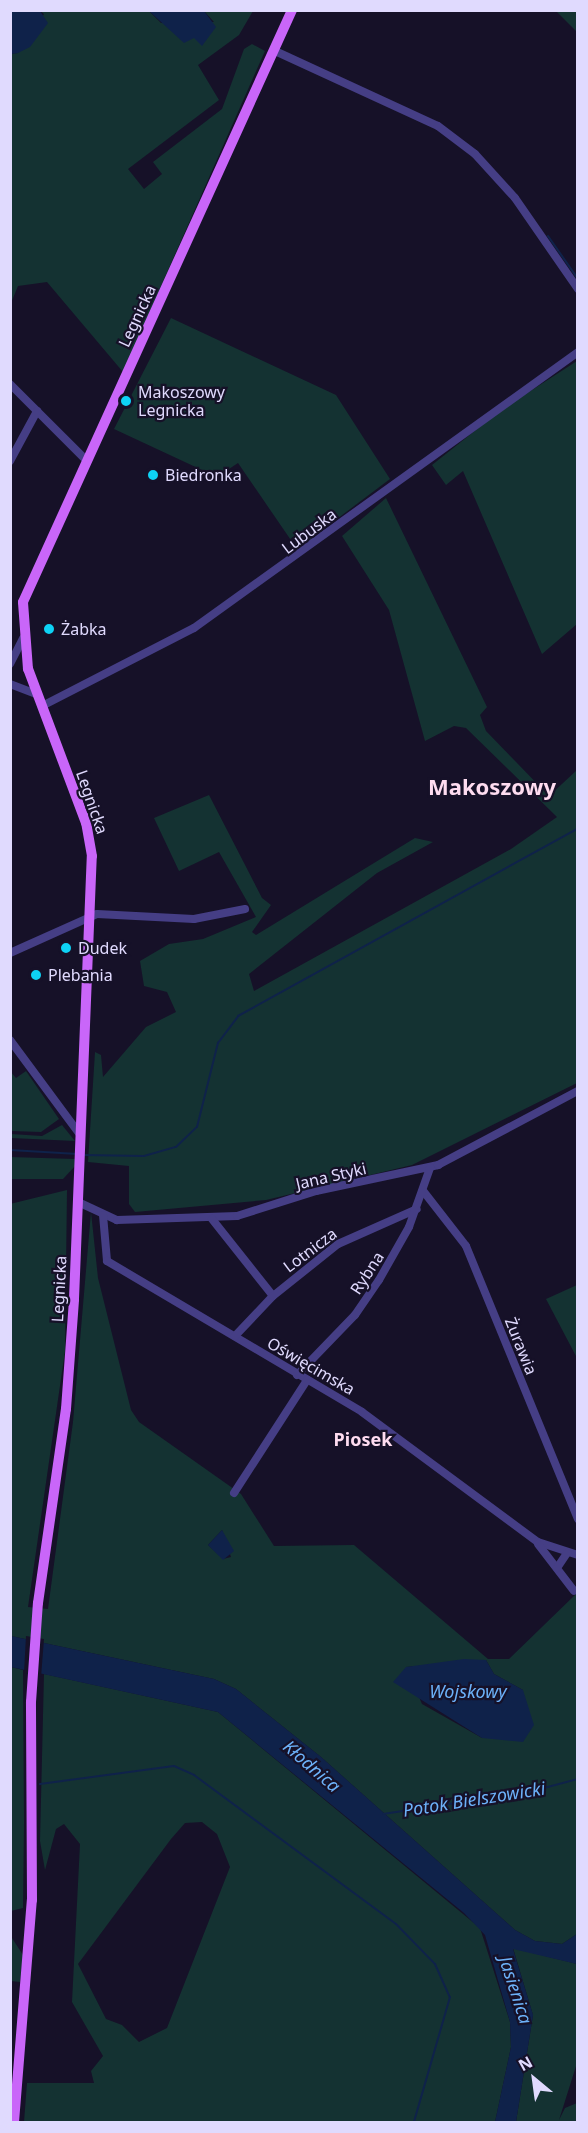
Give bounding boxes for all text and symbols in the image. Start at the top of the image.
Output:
street label: Legnicka [114,282,160,350]
place label: Makoszowy Legnicka [138,382,225,420]
marker: Makoszowy Legnicka [119,394,133,408]
place label: Biedronka [165,465,242,485]
marker: Biedronka [146,468,160,482]
street label: Lubuska [278,504,340,558]
place label: Żabka [61,619,106,639]
marker: Żabka [42,622,56,636]
street label: Legnicka [72,767,112,837]
district label: Makoszowy [428,774,556,800]
place label: Dudek [78,938,127,958]
marker: Dudek [59,941,73,955]
place label: Plebania [48,965,113,985]
marker: Plebania [29,968,43,982]
street label: Jana Styki [294,1159,368,1193]
street label: Lotnicza [279,1224,341,1276]
street label: Rybna [346,1248,388,1298]
street label: Legnicka [48,1255,70,1323]
street label: Żurawia [501,1315,541,1377]
street label: Oświęcimska [264,1333,358,1399]
district label: Piosek [334,1428,392,1450]
water label: Wojskowy [429,1680,507,1702]
water label: Kłodnica [279,1735,345,1797]
water label: Potok Bielszowicki [401,1777,547,1821]
water label: Jasienica [495,1953,537,2027]
north arrow [504,2049,564,2109]
text: N [514,2050,536,2076]

